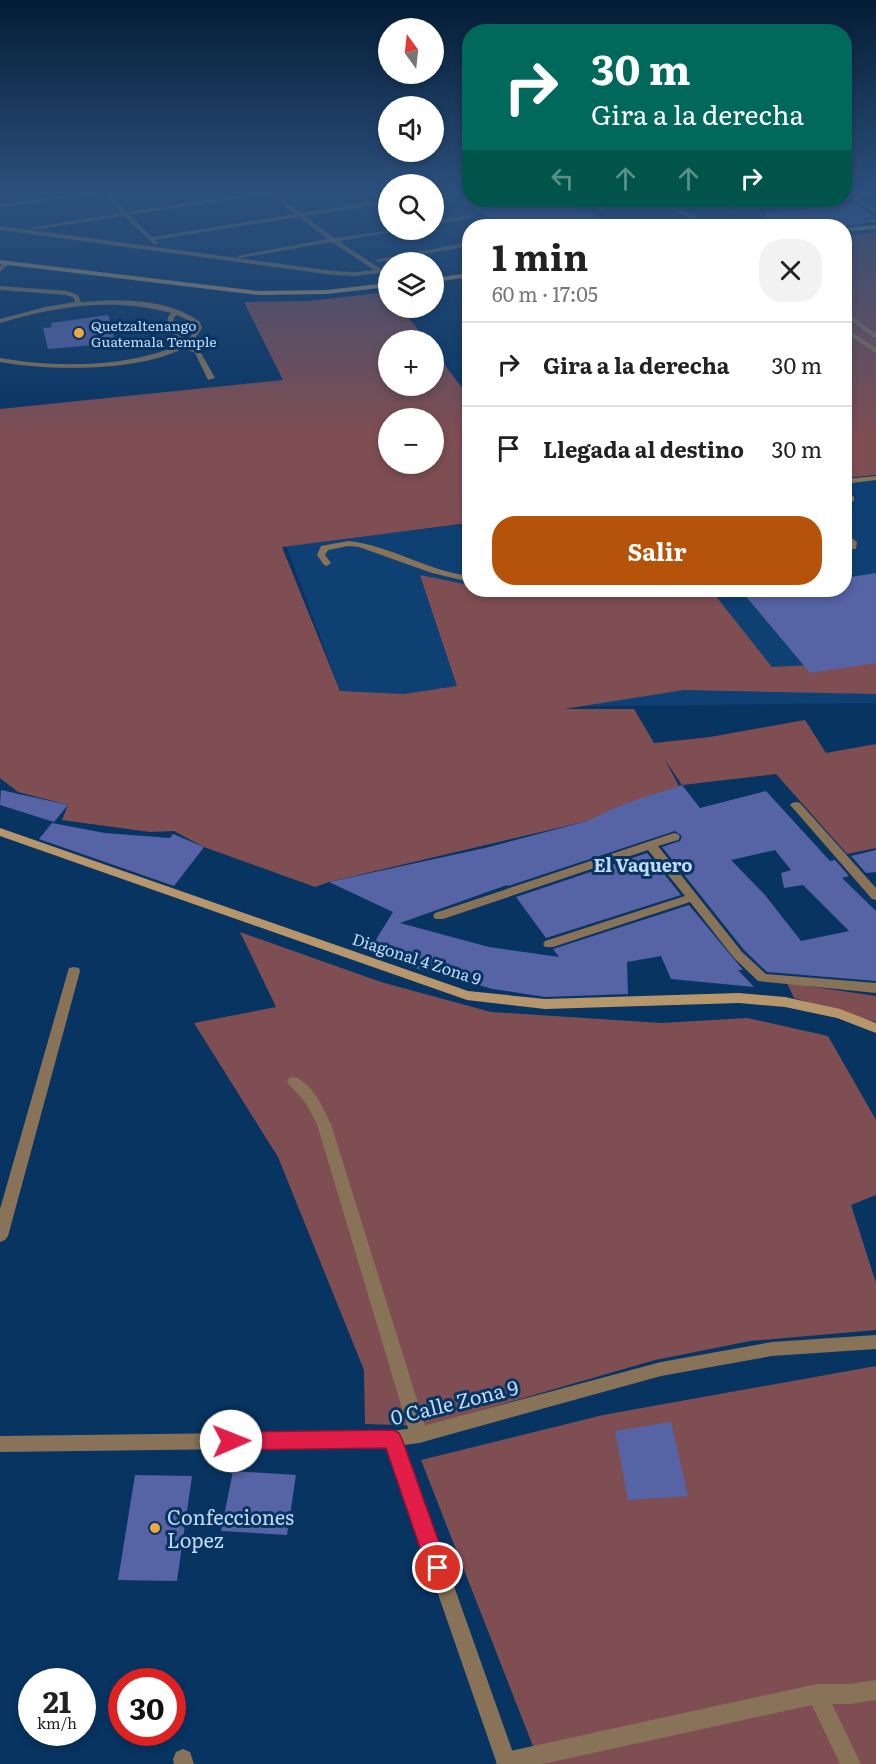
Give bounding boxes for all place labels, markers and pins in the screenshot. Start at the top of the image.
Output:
place label: Quetzaltenango Guatemala Temple [91,315,217,351]
marker: Quetzaltenango Guatemala Temple [72,326,86,340]
place label: Confecciones Lopez [167,1501,294,1554]
marker: Confecciones Lopez [148,1521,162,1535]
pin [412,1542,463,1593]

